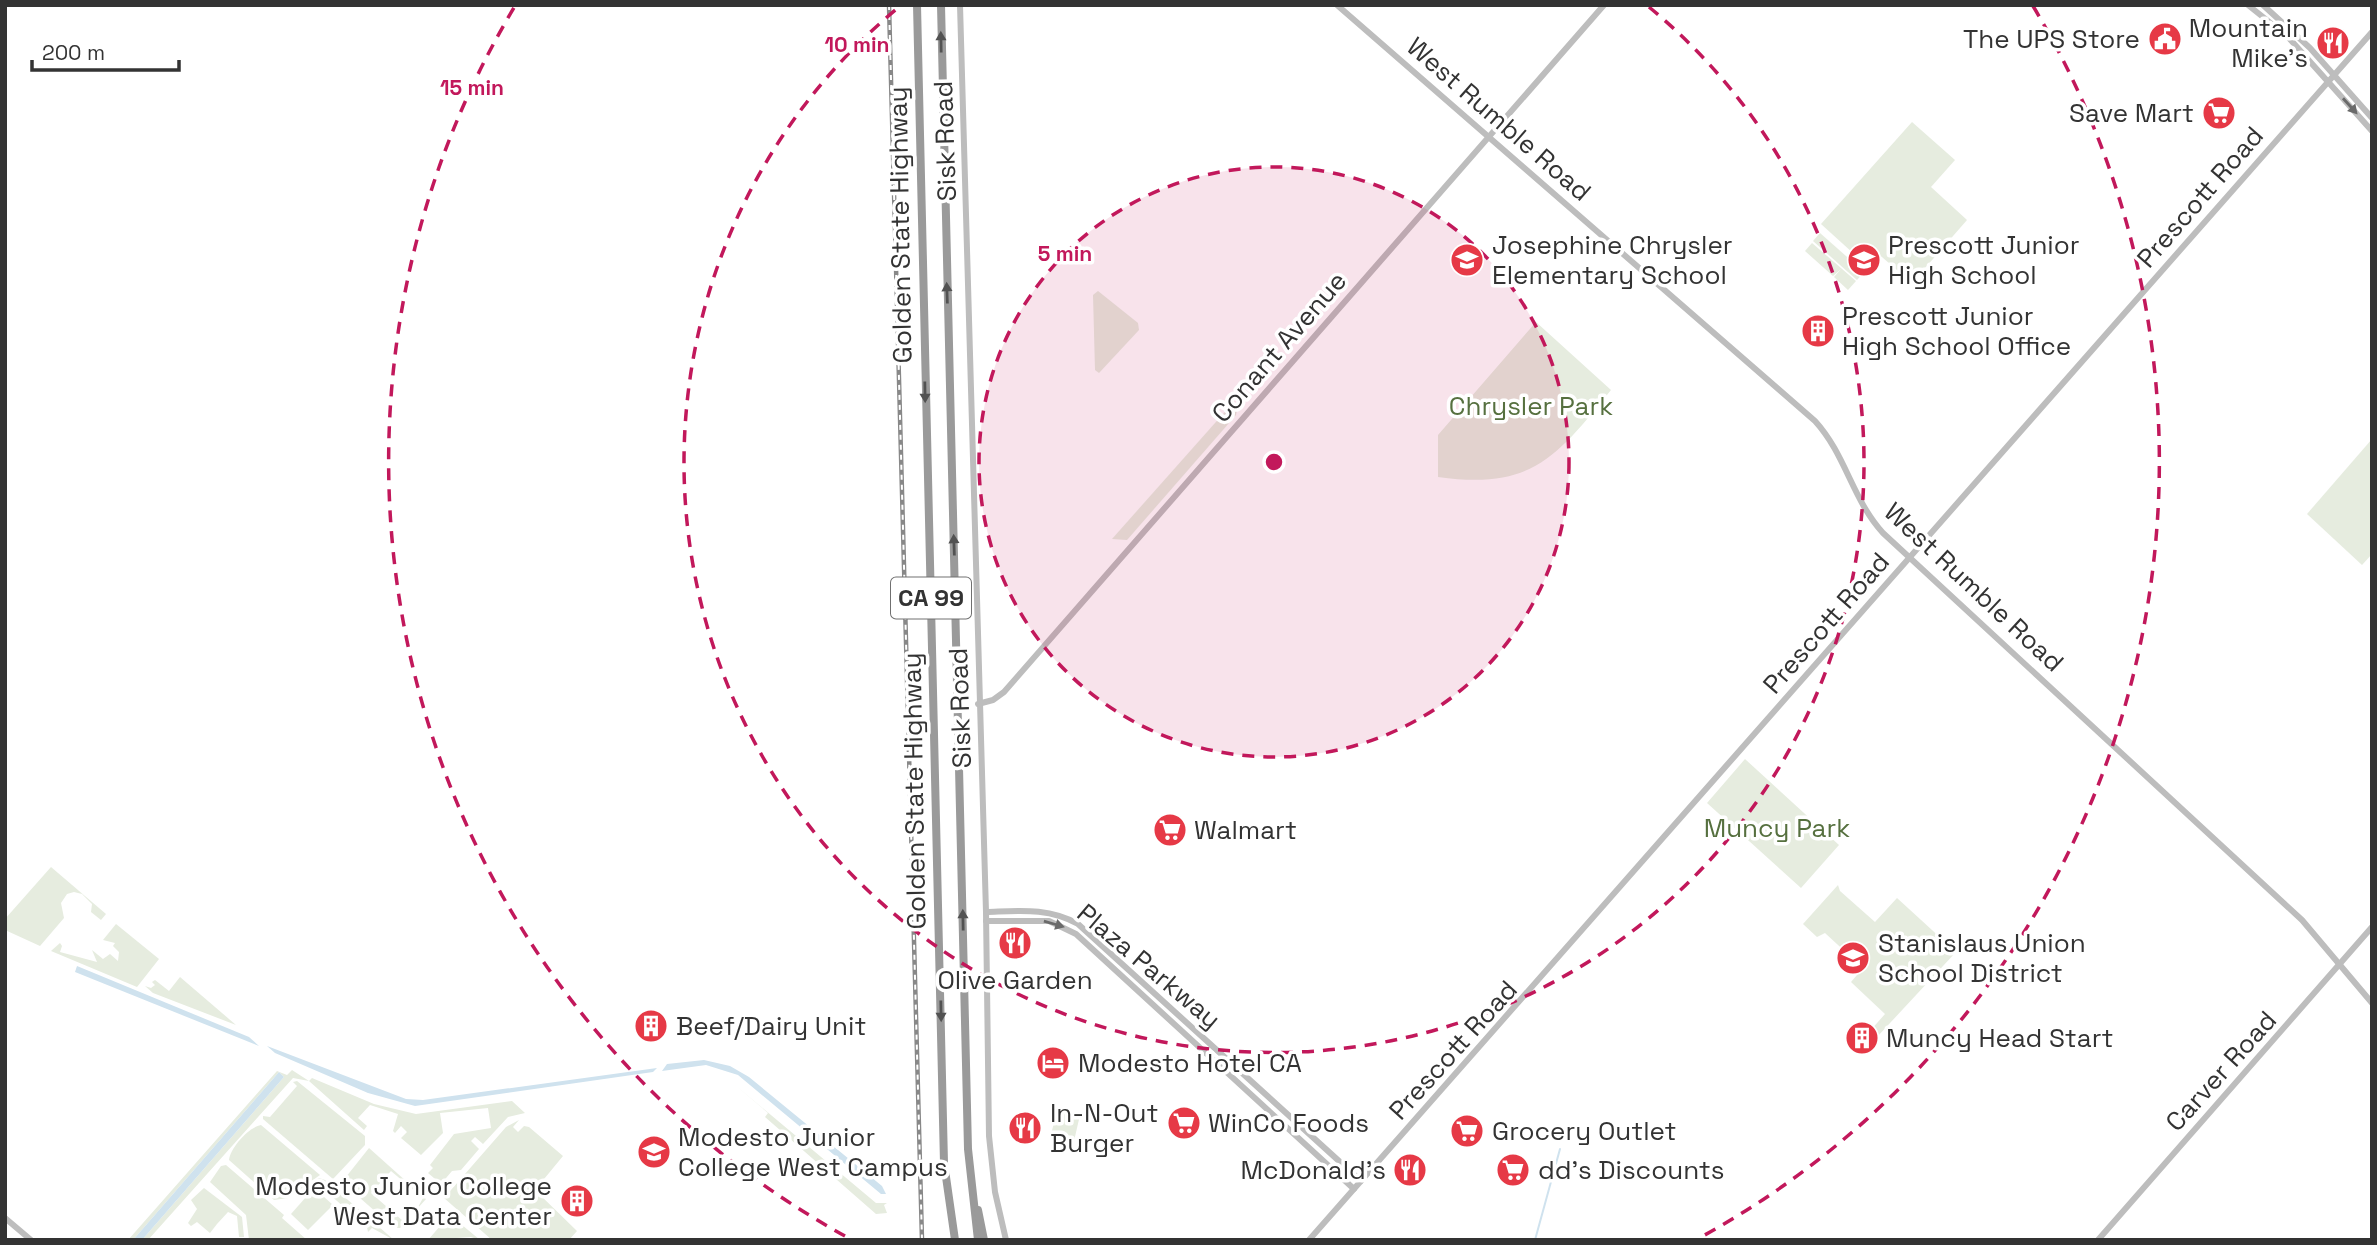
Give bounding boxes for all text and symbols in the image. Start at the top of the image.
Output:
place label: Mountain Mike's [2189,11,2308,75]
public building icon: The UPS Store [2146,20,2184,58]
place label: The UPS Store [1963,22,2140,56]
restaurant icon: Mountain Mike's [2314,24,2352,62]
scale bar [32,28,178,72]
one-way arrow [936,30,947,52]
street label: West Rumble Road [1400,30,1598,208]
text: 10 min [825,31,889,58]
text: 200 m [42,39,105,66]
text: 15 min [440,74,504,101]
street label: Sisk Road [926,80,964,202]
street label: Golden State Highway [881,86,919,364]
supermarket icon: Save Mart [2200,94,2238,132]
place label: Save Mart [2069,96,2194,130]
one-way arrow [2342,97,2358,115]
street label: Prescott Road [2129,119,2271,275]
place label: Josephine Chrysler Elementary School [1492,228,1733,292]
place label: Prescott Junior High School [1888,228,2080,292]
text: 5 min [1038,240,1092,267]
school or university icon: Josephine Chrysler Elementary School [1448,241,1486,279]
school or university icon: Prescott Junior High School [1845,241,1883,279]
street label: Conant Avenue [1204,264,1354,430]
one-way arrow [941,282,953,304]
place label: Prescott Junior High School Office [1842,299,2071,363]
building icon: Prescott Junior High School Office [1799,312,1837,350]
one-way arrow [920,381,931,403]
park label: Chrysler Park [1449,389,1613,423]
centre of rings [1262,450,1286,474]
street label: West Rumble Road [1877,495,2071,679]
one-way arrow [948,534,959,556]
street label: Prescott Road [1755,545,1897,701]
road number: CA 99 [891,578,971,618]
street label: Sisk Road [941,647,979,769]
street label: Golden State Highway [895,652,933,930]
supermarket icon: Walmart [1151,811,1189,849]
park label: Muncy Park [1704,811,1850,845]
place label: Walmart [1194,813,1297,847]
street label: Plaza Parkway [1070,896,1228,1036]
one-way arrow [957,908,969,930]
one-way arrow [1043,919,1064,929]
restaurant icon: Olive Garden [996,924,1034,962]
place label: Stanislaus Union School District [1878,926,2086,990]
school or university icon: Stanislaus Union School District [1834,939,1872,977]
place label: Olive Garden [937,963,1093,997]
street label: Prescott Road [1381,973,1525,1127]
one-way arrow [935,1000,946,1022]
street label: Carver Road [2158,1004,2284,1138]
building icon: Beef/Dairy Unit [632,1007,670,1045]
place label: Beef/Dairy Unit [676,1009,866,1043]
building icon: Muncy Head Start [1843,1019,1881,1057]
place label: Muncy Head Start [1886,1021,2113,1055]
hotel icon: Modesto Hotel CA [1034,1044,1072,1082]
place label: Modesto Hotel CA [1078,1046,1302,1080]
place label: In-N-Out Burger [1050,1096,1158,1160]
supermarket icon: WinCo Foods [1165,1104,1203,1142]
place label: WinCo Foods [1208,1106,1369,1140]
restaurant icon: In-N-Out Burger [1006,1109,1044,1147]
supermarket icon: Grocery Outlet [1448,1112,1486,1150]
place label: Grocery Outlet [1492,1114,1676,1148]
place label: Modesto Junior College West Campus [678,1120,948,1184]
school or university icon: Modesto Junior College West Campus [635,1133,673,1171]
restaurant icon: McDonald's [1391,1151,1429,1189]
supermarket icon: dd's Discounts [1494,1151,1532,1189]
place label: McDonald's [1241,1153,1386,1187]
place label: dd's Discounts [1538,1153,1724,1187]
place label: Modesto Junior College West Data Center [255,1169,552,1233]
building icon: Modesto Junior College West Data Center [558,1182,596,1220]

